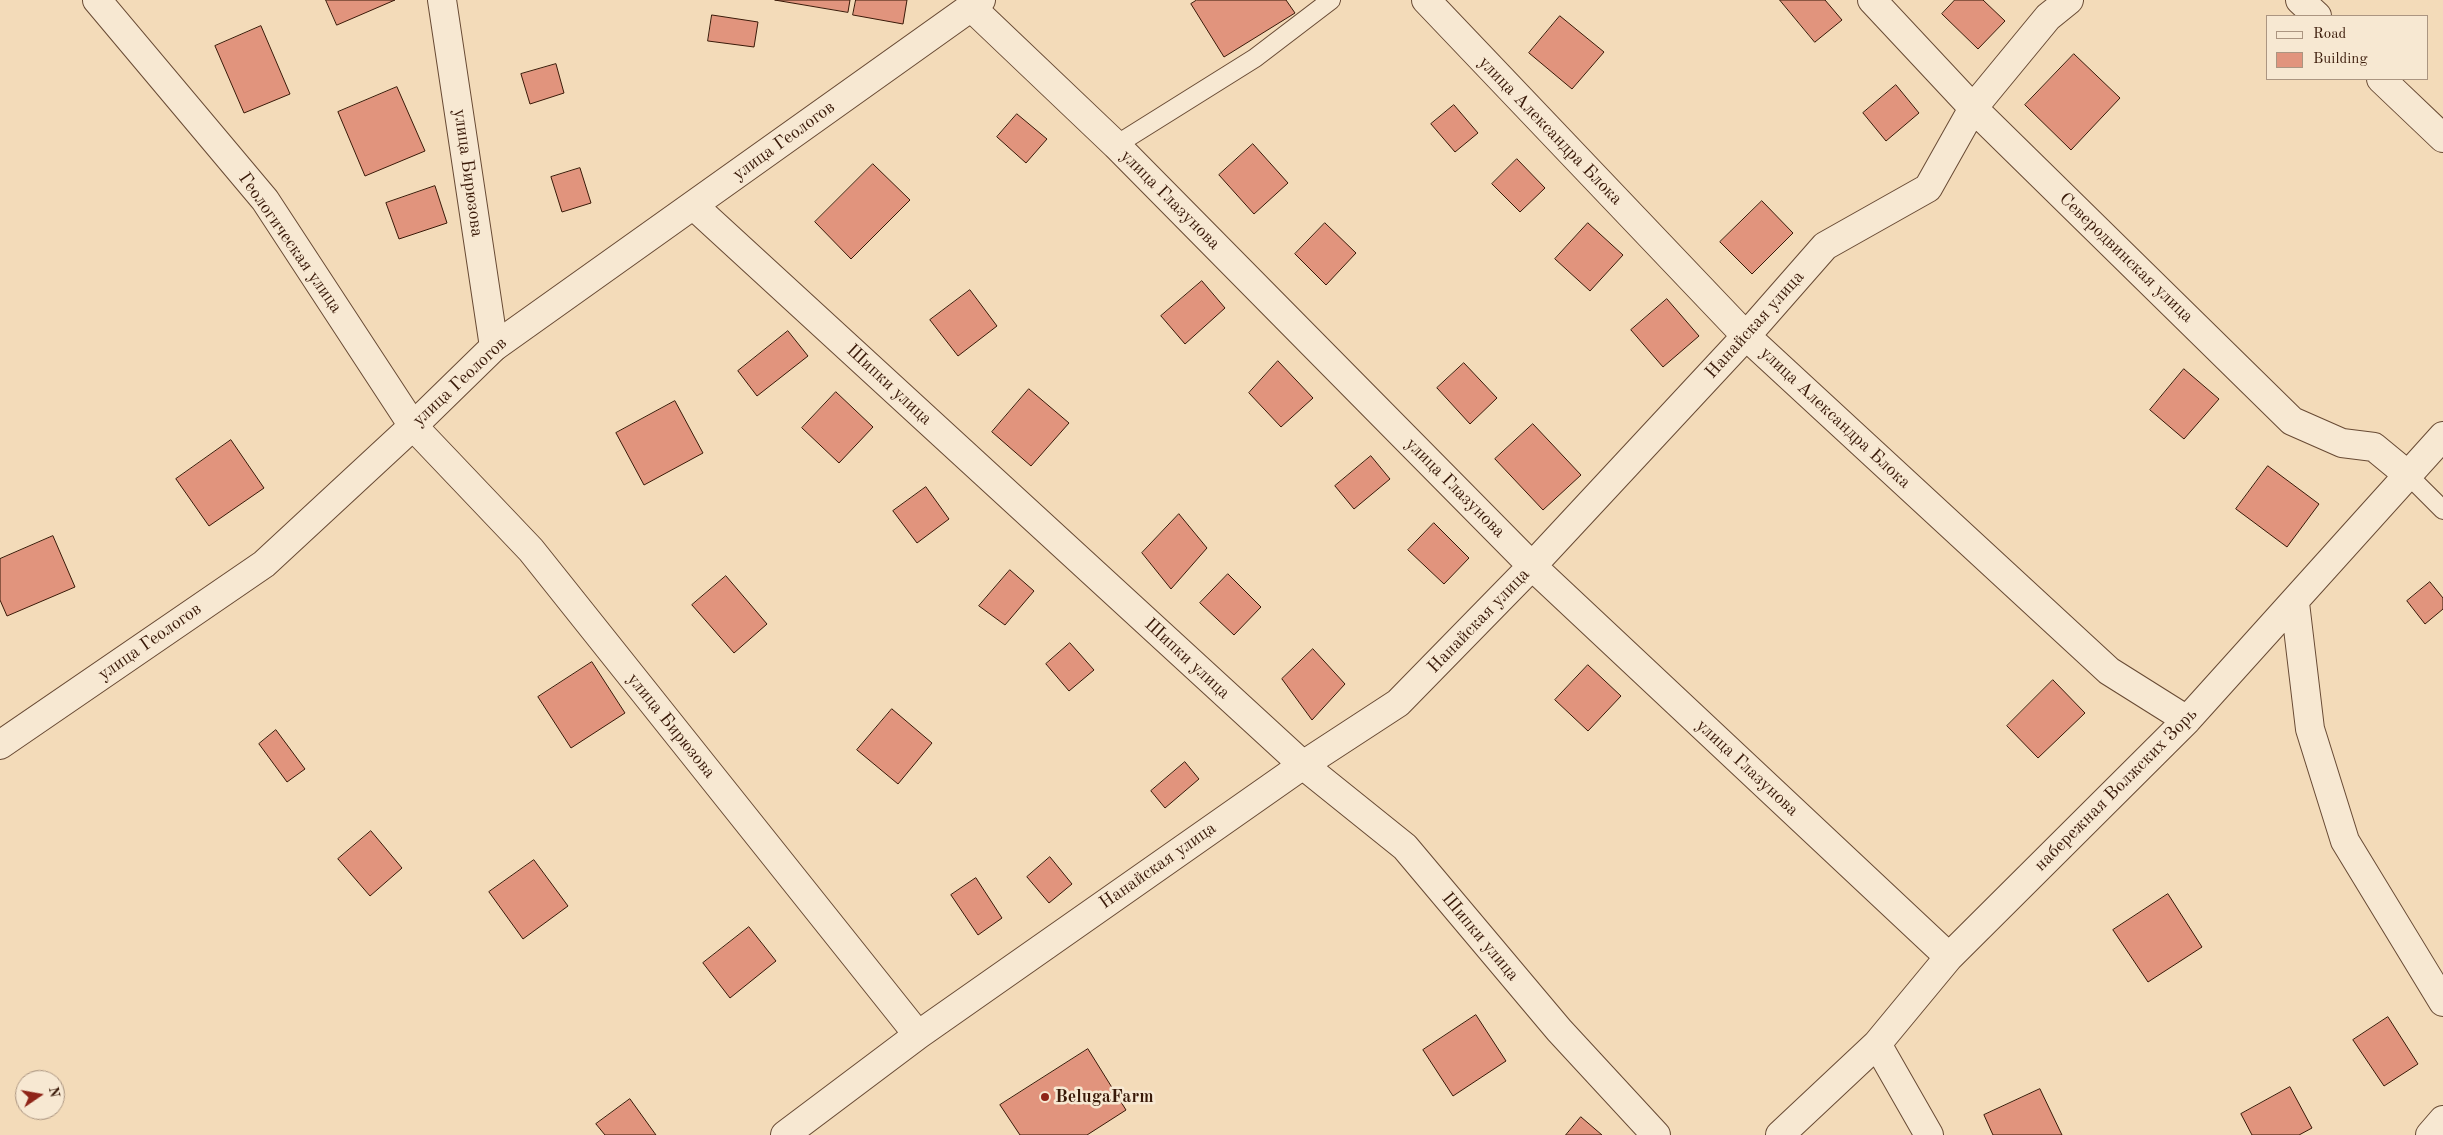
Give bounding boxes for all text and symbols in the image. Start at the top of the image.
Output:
legend [2266,15,2428,80]
text: Road [2313,27,2346,42]
street label: улица Александра Блока [1473,52,1627,210]
text: Building [2313,52,2368,67]
street label: улица Геологов [729,97,839,185]
street label: улица Бирюзова [448,108,488,238]
street label: улица Глазунова [1115,145,1225,255]
street label: Геологическая улица [233,169,347,317]
street label: Северодвинская улица [2054,188,2198,328]
street label: Нанайская улица [1701,267,1809,383]
street label: улица Геологов [408,333,512,431]
street label: Шипки улица [842,340,936,430]
street label: улица Александра Блока [1755,342,1915,494]
street label: улица Глазунова [1400,433,1510,543]
street label: Нанайская улица [1423,564,1535,678]
street label: улица Геологов [94,598,206,686]
street label: Шипки улица [1140,614,1234,704]
street label: улица Бирюзова [622,669,720,783]
street label: набережная Волжских Зорь [2030,704,2202,876]
street label: улица Глазунова [1691,715,1803,821]
street label: Нанайская улица [1095,818,1221,914]
street label: Шипки улица [1437,888,1523,986]
north arrow [15,1070,65,1120]
text: N [46,1085,62,1099]
place label: BelugaFarm [1055,1086,1154,1108]
marker: BelugaFarm [1039,1091,1051,1103]

